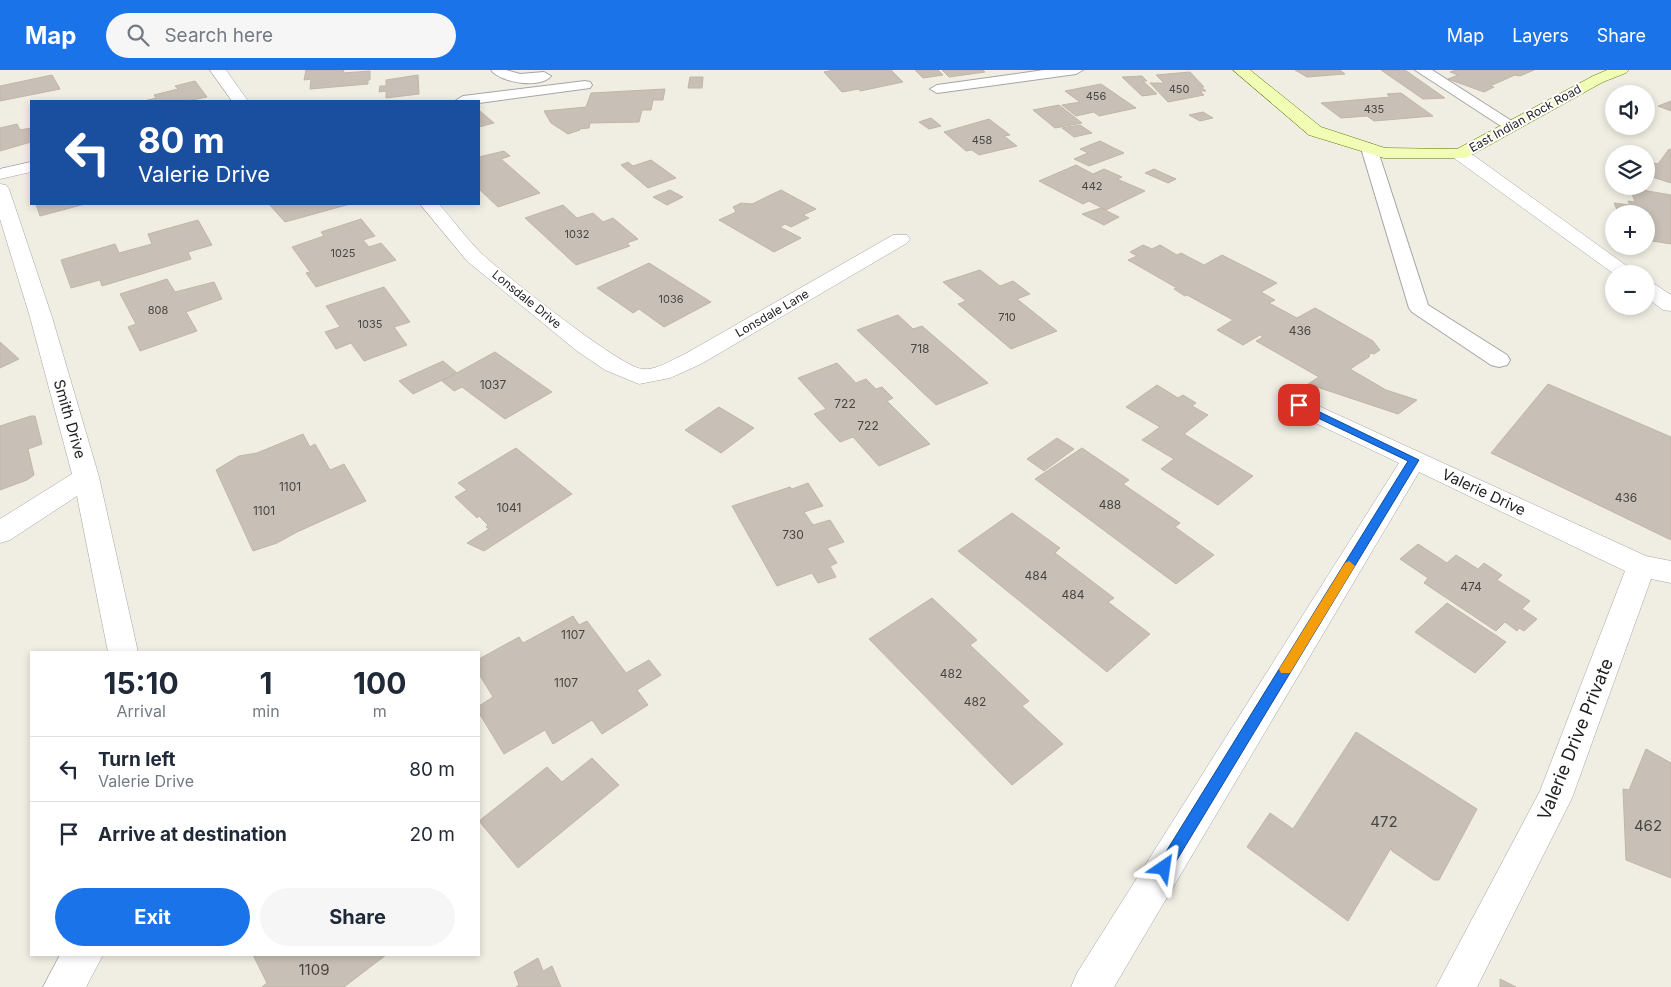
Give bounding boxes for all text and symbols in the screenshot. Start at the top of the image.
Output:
search box [106,13,456,58]
text: Map [25,21,76,50]
icon: search [124,21,152,49]
text: Search here [164,24,273,47]
text: Map [1447,25,1484,46]
text: Layers [1512,25,1569,46]
text: Share [1597,25,1646,46]
street label: East Indian Rock Road [1466,81,1584,155]
house number: 450 [1169,82,1189,96]
map controls [1605,85,1655,315]
button: sound [1605,85,1655,135]
house number: 456 [1086,89,1106,103]
house number: 435 [1364,102,1385,116]
text: 80 m [138,119,225,161]
icon: left [55,120,120,185]
house number: 458 [972,133,992,147]
button: layers [1605,145,1655,195]
text: Valerie Drive [138,161,270,187]
house number: 442 [1082,179,1102,193]
button: + [1605,205,1655,255]
house number: 1032 [565,227,589,241]
house number: 1025 [331,246,356,260]
button: − [1605,265,1655,315]
street label: Lonsdale Drive [489,267,565,331]
street label: Lonsdale Lane [733,286,811,340]
house number: 1036 [658,292,684,306]
house number: 808 [148,303,168,317]
house number: 710 [998,310,1016,324]
house number: 1035 [358,317,383,331]
house number: 436 [1289,323,1311,338]
house number: 718 [910,341,930,356]
street label: Smith Drive [50,377,90,461]
house number: 1037 [480,377,507,392]
pin [1278,384,1320,426]
icon: arrive [1285,391,1313,419]
house number: 722 [834,396,856,411]
house number: 722 [857,418,879,433]
street label: Valerie Drive [1439,464,1529,520]
house number: 1101 [279,479,301,494]
house number: 436 [1615,490,1637,505]
house number: 488 [1099,497,1121,512]
house number: 1041 [497,500,521,515]
house number: 1101 [253,503,275,518]
house number: 730 [782,527,804,542]
house number: 484 [1025,568,1048,583]
house number: 474 [1460,579,1482,594]
house number: 484 [1062,587,1085,602]
house number: 1107 [561,627,585,642]
street label: Valerie Drive Private [1533,655,1617,823]
text: 15:10 [103,665,179,701]
text: 1 [259,665,272,701]
text: 100 [353,665,407,701]
house number: 482 [940,666,962,681]
house number: 1107 [554,675,578,690]
house number: 482 [964,694,986,709]
text: Arrival [117,701,166,721]
text: min [252,701,280,721]
text: m [373,701,387,721]
text: Turn left [98,748,176,771]
icon: left [55,755,83,783]
text: 80 m [409,758,455,781]
text: Valerie Drive [98,771,194,791]
house number: 472 [1370,812,1398,831]
house number: 462 [1634,816,1662,835]
icon: arrive [55,820,83,848]
text: Arrive at destination [98,823,287,846]
text: 20 m [409,823,455,846]
position arrow [1137,841,1189,893]
button: Exit [55,888,250,946]
button: Share [260,888,455,946]
house number: 1109 [299,960,329,979]

